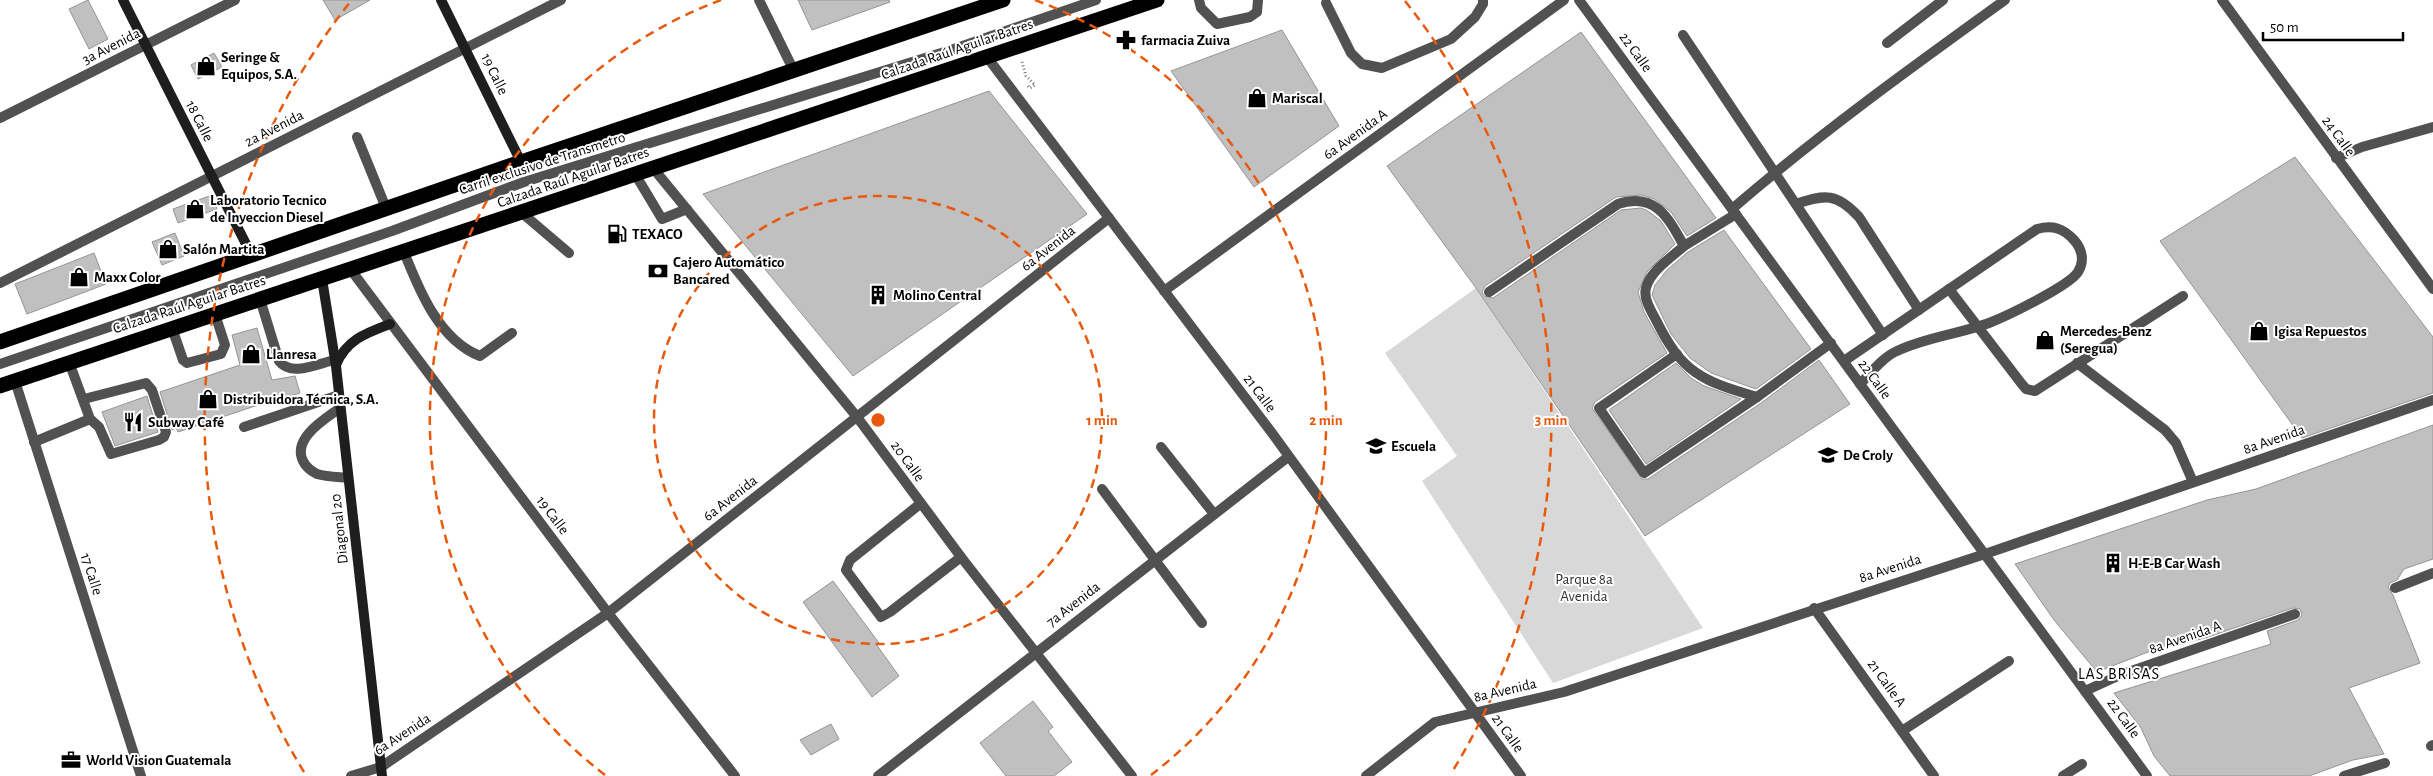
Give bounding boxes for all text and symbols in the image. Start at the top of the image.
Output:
scale bar [2263,10,2403,42]
street label: Calzada Raúl Aguilar Batres [879,16,1035,83]
text: 50 m [2270,20,2299,35]
street label: 3a Avenida [80,25,143,67]
pharmacy icon: farmacia Zuiva [1115,29,1137,51]
street label: 22 Calle [1616,30,1655,75]
place label: farmacia Zuiva [1141,33,1230,48]
place label: Seringe & Equipos, S.A. [221,50,297,82]
street label: 19 Calle [478,51,511,97]
shop icon: Seringe & Equipos, S.A. [195,55,217,77]
shop icon: Mariscal [1246,87,1268,109]
place label: Mariscal [1272,91,1323,106]
street label: 18 Calle [183,98,216,144]
street label: 6a Avenida A [1321,106,1390,163]
street label: 2a Avenida [242,107,306,150]
street label: 24 Calle [2319,113,2358,159]
street label: Carril exclusivo de Transmetro [457,129,627,197]
street label: Calzada Raúl Aguilar Batres [495,144,651,211]
place label: Laboratorio Tecnico de Inyeccion Diesel [210,193,327,225]
shop icon: Laboratorio Tecnico de Inyeccion Diesel [184,198,206,220]
fuel station icon: TEXACO [606,223,628,245]
street label: 6a Avenida [1018,223,1078,274]
place label: TEXACO [632,227,683,242]
shop icon: Salón Martita [157,238,179,260]
place label: Salón Martita [183,242,264,257]
place label: Cajero Automático Bancared [673,255,785,287]
bank icon: Cajero Automático Bancared [647,260,669,282]
shop icon: Maxx Color [68,266,90,288]
place label: Maxx Color [94,270,161,285]
street label: Calzada Raúl Aguilar Batres [111,273,267,336]
building icon: Molino Central [867,284,889,306]
place label: Molino Central [893,288,981,303]
shop icon: Igisa Repuestos [2248,320,2270,342]
place label: Mercedes-Benz (Seregua) [2060,324,2152,356]
place label: Igisa Repuestos [2274,324,2367,339]
shop icon: Mercedes-Benz (Seregua) [2034,329,2056,351]
shop icon: Llanresa [240,343,262,365]
place label: Llanresa [266,347,317,362]
street label: 22 Calle [1855,357,1894,402]
street label: 21 Calle [1241,371,1279,415]
shop icon: Distribuidora Técnica, S.A. [197,388,219,410]
place label: Distribuidora Técnica, S.A. [223,392,379,407]
restaurant icon: Subway Café [122,411,144,433]
centre of rings [869,411,887,429]
text: 1 min [1086,413,1118,428]
text: 2 min [1309,413,1343,428]
text: 3 min [1535,413,1567,428]
place label: Subway Café [148,415,224,430]
street label: 8a Avenida [2241,422,2307,457]
school or university icon: Escuela [1365,435,1387,457]
street label: 20 Calle [888,438,927,484]
place label: Escuela [1391,439,1436,454]
school or university icon: De Croly [1817,444,1839,466]
place label: De Croly [1843,448,1893,463]
street label: 6a Avenida [700,473,760,524]
street label: Diagonal 20 [328,493,351,565]
street label: 19 Calle [533,493,572,537]
street label: 17 Calle [78,551,105,597]
street label: 8a Avenida [1857,551,1923,586]
building icon: H-E-B Car Wash [2102,552,2124,574]
place label: H-E-B Car Wash [2128,556,2221,571]
park label: Parque 8a Avenida [1555,572,1613,604]
street label: 7a Avenida [1044,579,1103,630]
street label: 8a Avenida A [2147,618,2223,657]
street label: 21 Calle A [1864,657,1909,710]
district label: LAS BRISAS [2078,666,2160,682]
street label: 8a Avenida [1472,676,1538,705]
street label: 22 Calle [2104,696,2143,741]
street label: 6a Avenida [371,711,433,758]
street label: 21 Calle [1489,711,1527,755]
office icon: World Vision Guatemala [60,749,82,771]
place label: World Vision Guatemala [86,753,232,768]

